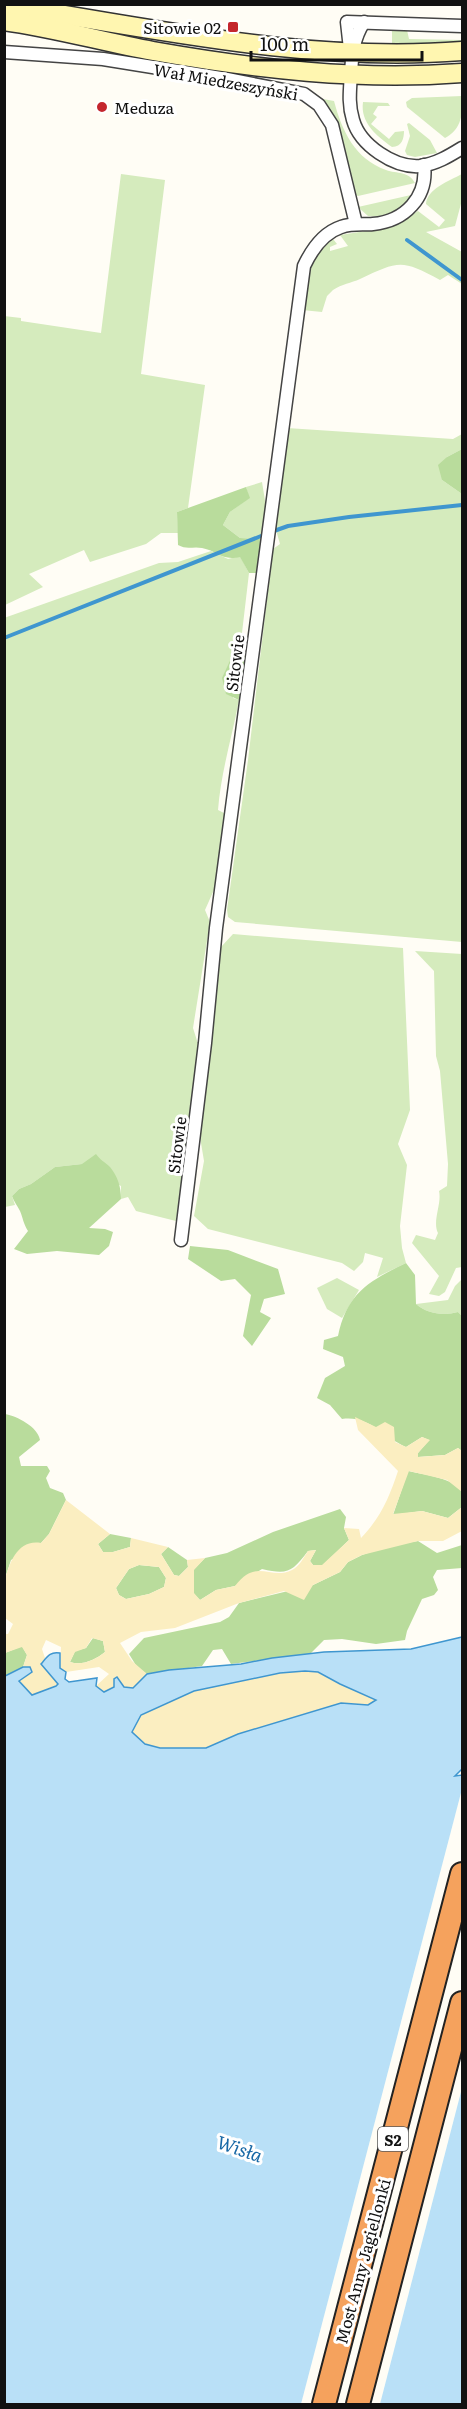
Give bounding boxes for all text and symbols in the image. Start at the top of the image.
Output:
place label: Sitowie 02 [143,15,221,39]
marker: Sitowie 02 [226,20,240,34]
scale bar [251,24,422,62]
text: 100 m [260,30,309,57]
street label: Wał Miedzeszyński [152,56,300,106]
place label: Meduza [114,95,175,119]
marker: Meduza [95,100,109,114]
street label: Sitowie [219,633,249,693]
street label: Sitowie [161,1115,191,1175]
road number: S2 [378,2127,408,2151]
water label: Wisła [214,2128,267,2169]
street label: Most Anny Jagiellonki [328,2176,396,2346]

